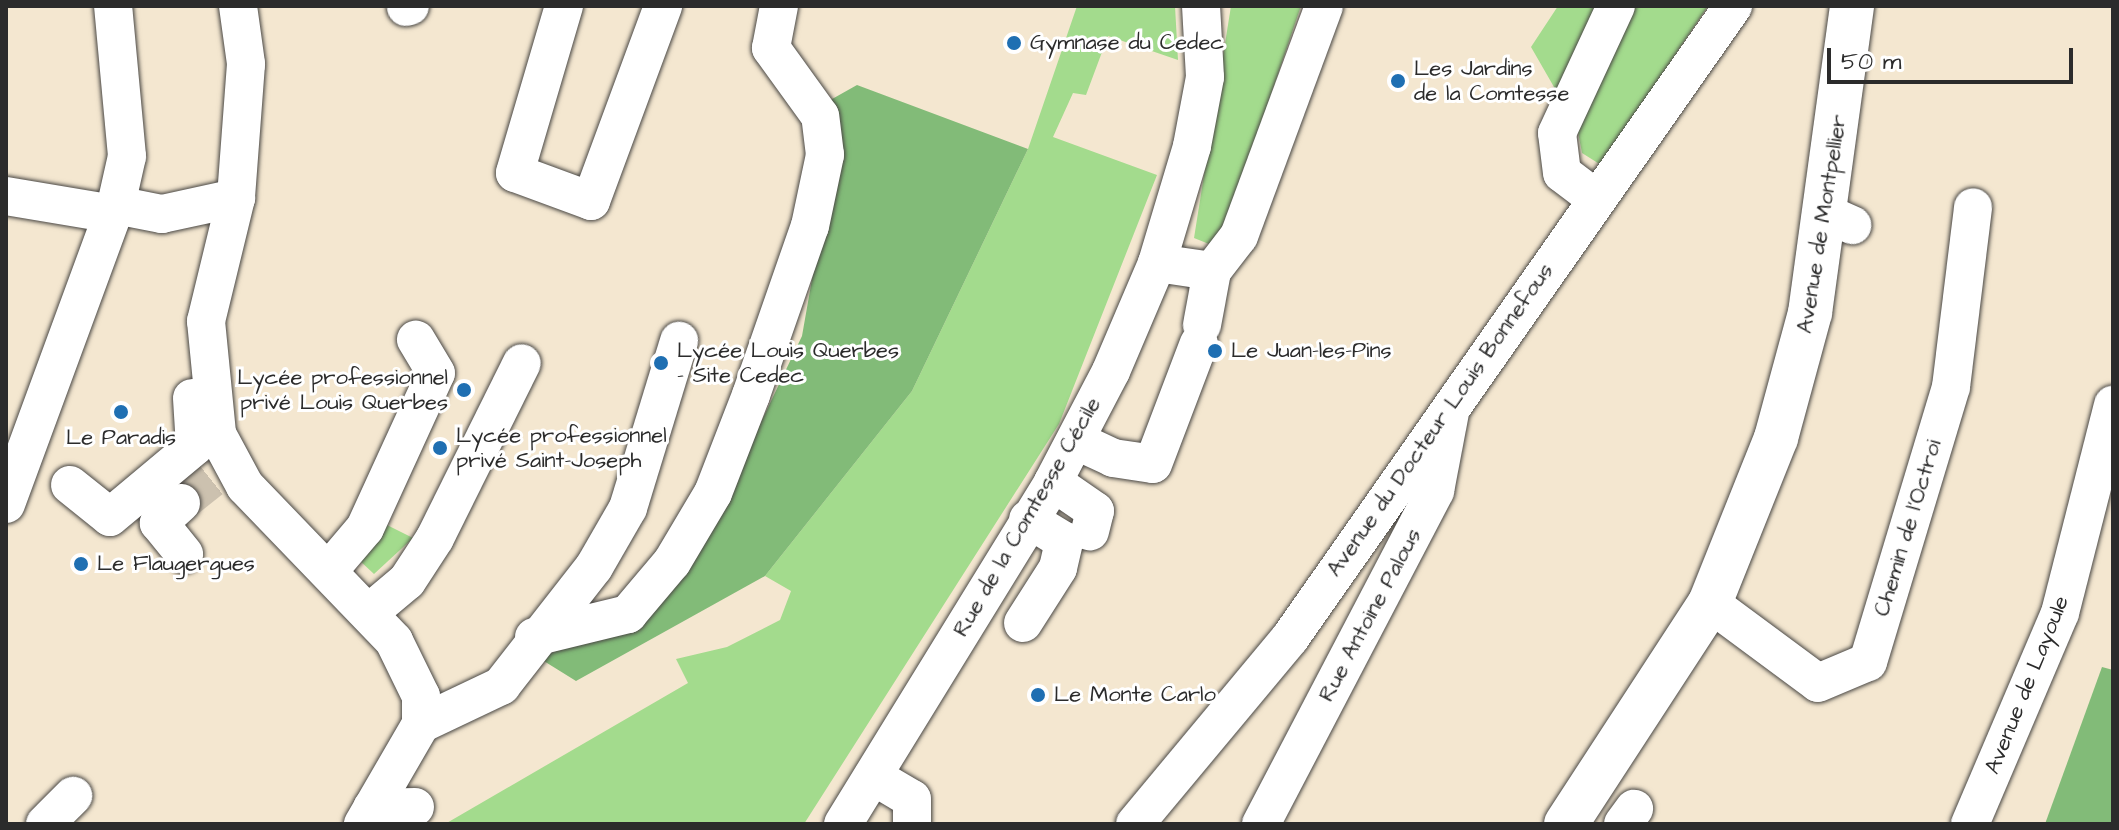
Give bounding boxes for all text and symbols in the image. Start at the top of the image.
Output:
place label: Gymnase du Cedec [1030,30,1224,56]
scale bar [1831,32,2077,82]
marker: Gymnase du Cedec [1005,34,1023,52]
text: 50 m [1841,45,1901,79]
place label: Les Jardins de la Comtesse [1414,55,1569,106]
marker: Les Jardins de la Comtesse [1389,72,1407,90]
street label: Avenue de Montpellier [1792,113,1852,335]
street label: Avenue du Docteur Louis Bonnefous [1321,258,1559,582]
place label: Lycée Louis Querbes - Site Cedec [677,337,899,388]
place label: Le Juan-les-Pins [1231,338,1391,364]
marker: Le Juan-les-Pins [1206,342,1224,360]
marker: Lycée Louis Querbes - Site Cedec [652,354,670,372]
place label: Lycée professionnel privé Louis Querbes [237,364,448,416]
marker: Lycée professionnel privé Louis Querbes [455,381,473,399]
street label: Rue de la Comtesse Cécile [948,393,1106,641]
marker: Le Paradis [112,403,130,421]
place label: Lycée professionnel privé Saint-Joseph [456,422,667,474]
place label: Le Paradis [66,425,176,451]
street label: Chemin de l'Octroi [1869,437,1947,619]
marker: Lycée professionnel privé Saint-Joseph [431,439,449,457]
street label: Rue Antoine Palous [1313,524,1427,706]
place label: Le Flaugergues [97,551,255,577]
marker: Le Flaugergues [72,555,90,573]
street label: Avenue de Layoule [1979,592,2075,778]
place label: Le Monte Carlo [1054,682,1216,708]
marker: Le Monte Carlo [1029,686,1047,704]

